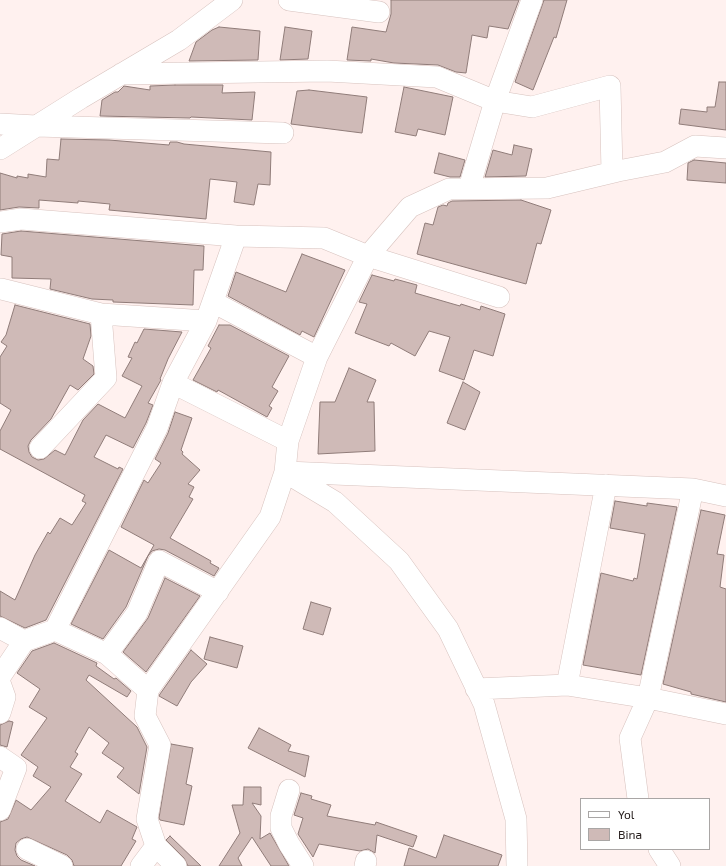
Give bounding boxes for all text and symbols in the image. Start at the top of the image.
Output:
legend [580,798,710,850]
text: Yol [618,807,634,821]
text: Bina [618,827,642,841]

